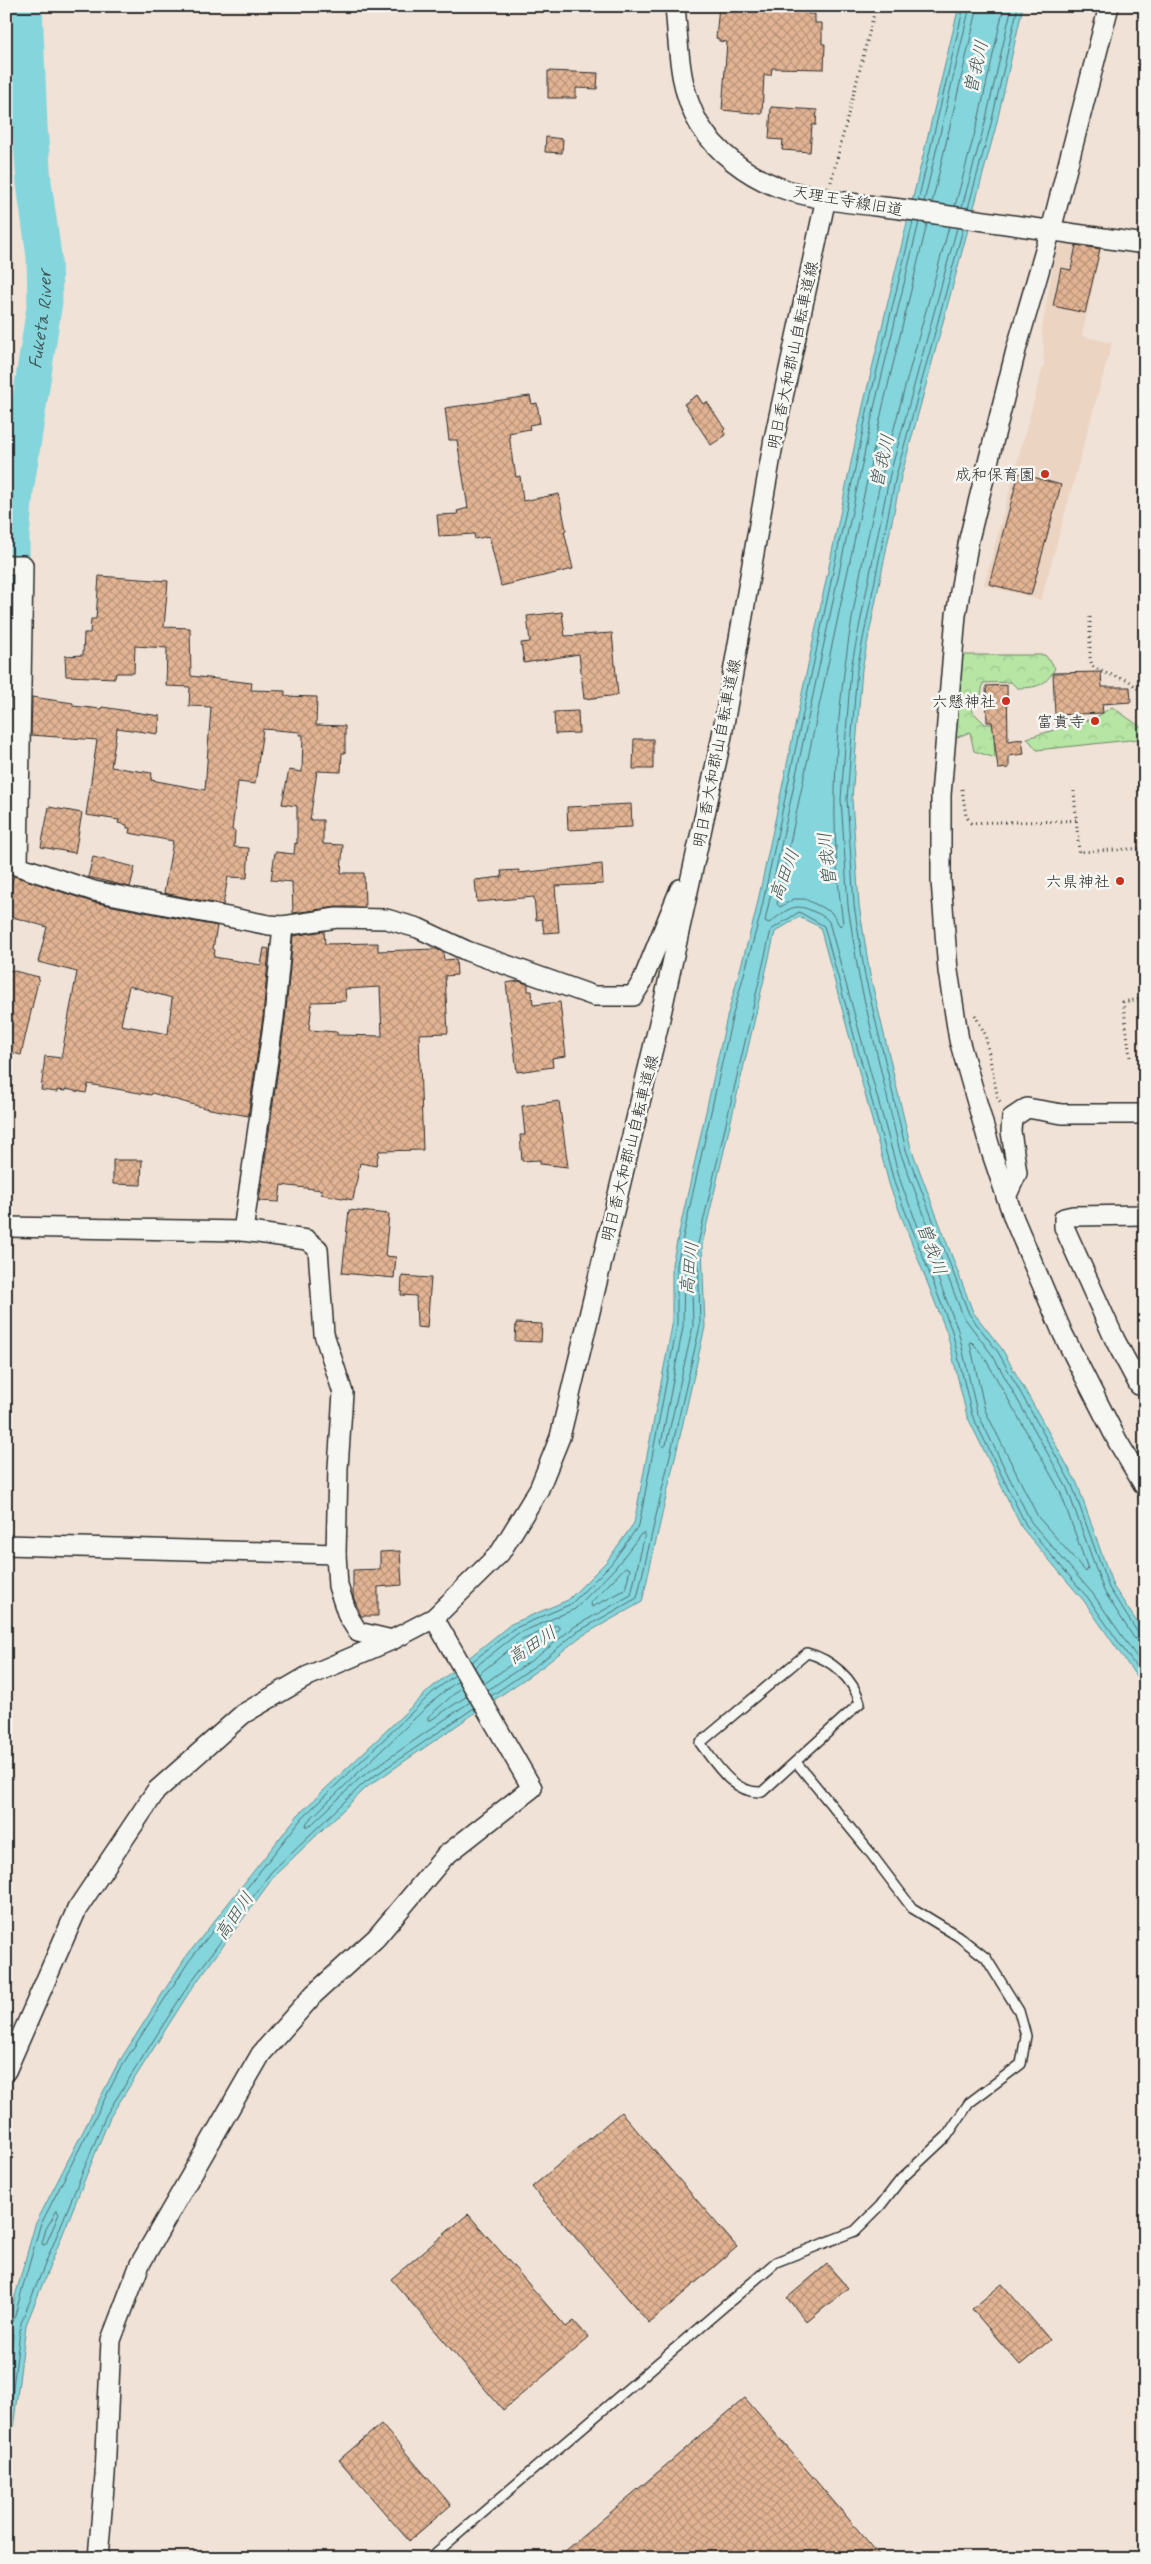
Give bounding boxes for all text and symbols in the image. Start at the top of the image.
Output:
water label: 曽我川 [959,38,995,96]
street label: 天理王寺線旧道 [791,181,905,222]
street label: 明日香大和郡山自転車道線 [763,259,824,451]
water label: Fuketa River [24,267,58,370]
water label: 曽我川 [865,432,901,490]
place label: 成和保育園 [955,465,1035,486]
marker: 成和保育園 [1039,468,1051,480]
street label: 明日香大和郡山自転車道線 [689,657,746,850]
place label: 六懸神社 [932,692,996,713]
marker: 六懸神社 [1000,695,1012,707]
place label: 富貴寺 [1037,712,1085,733]
marker: 富貴寺 [1089,715,1101,727]
water label: 曽我川 [813,831,843,887]
water label: 高田川 [764,846,806,905]
place label: 六県神社 [1046,872,1110,893]
marker: 六県神社 [1114,875,1126,887]
street label: 明日香大和郡山自転車道線 [597,1053,664,1244]
water label: 曽我川 [911,1220,952,1279]
water label: 高田川 [675,1240,705,1296]
water label: 高田川 [503,1621,562,1671]
water label: 高田川 [210,1888,260,1946]

